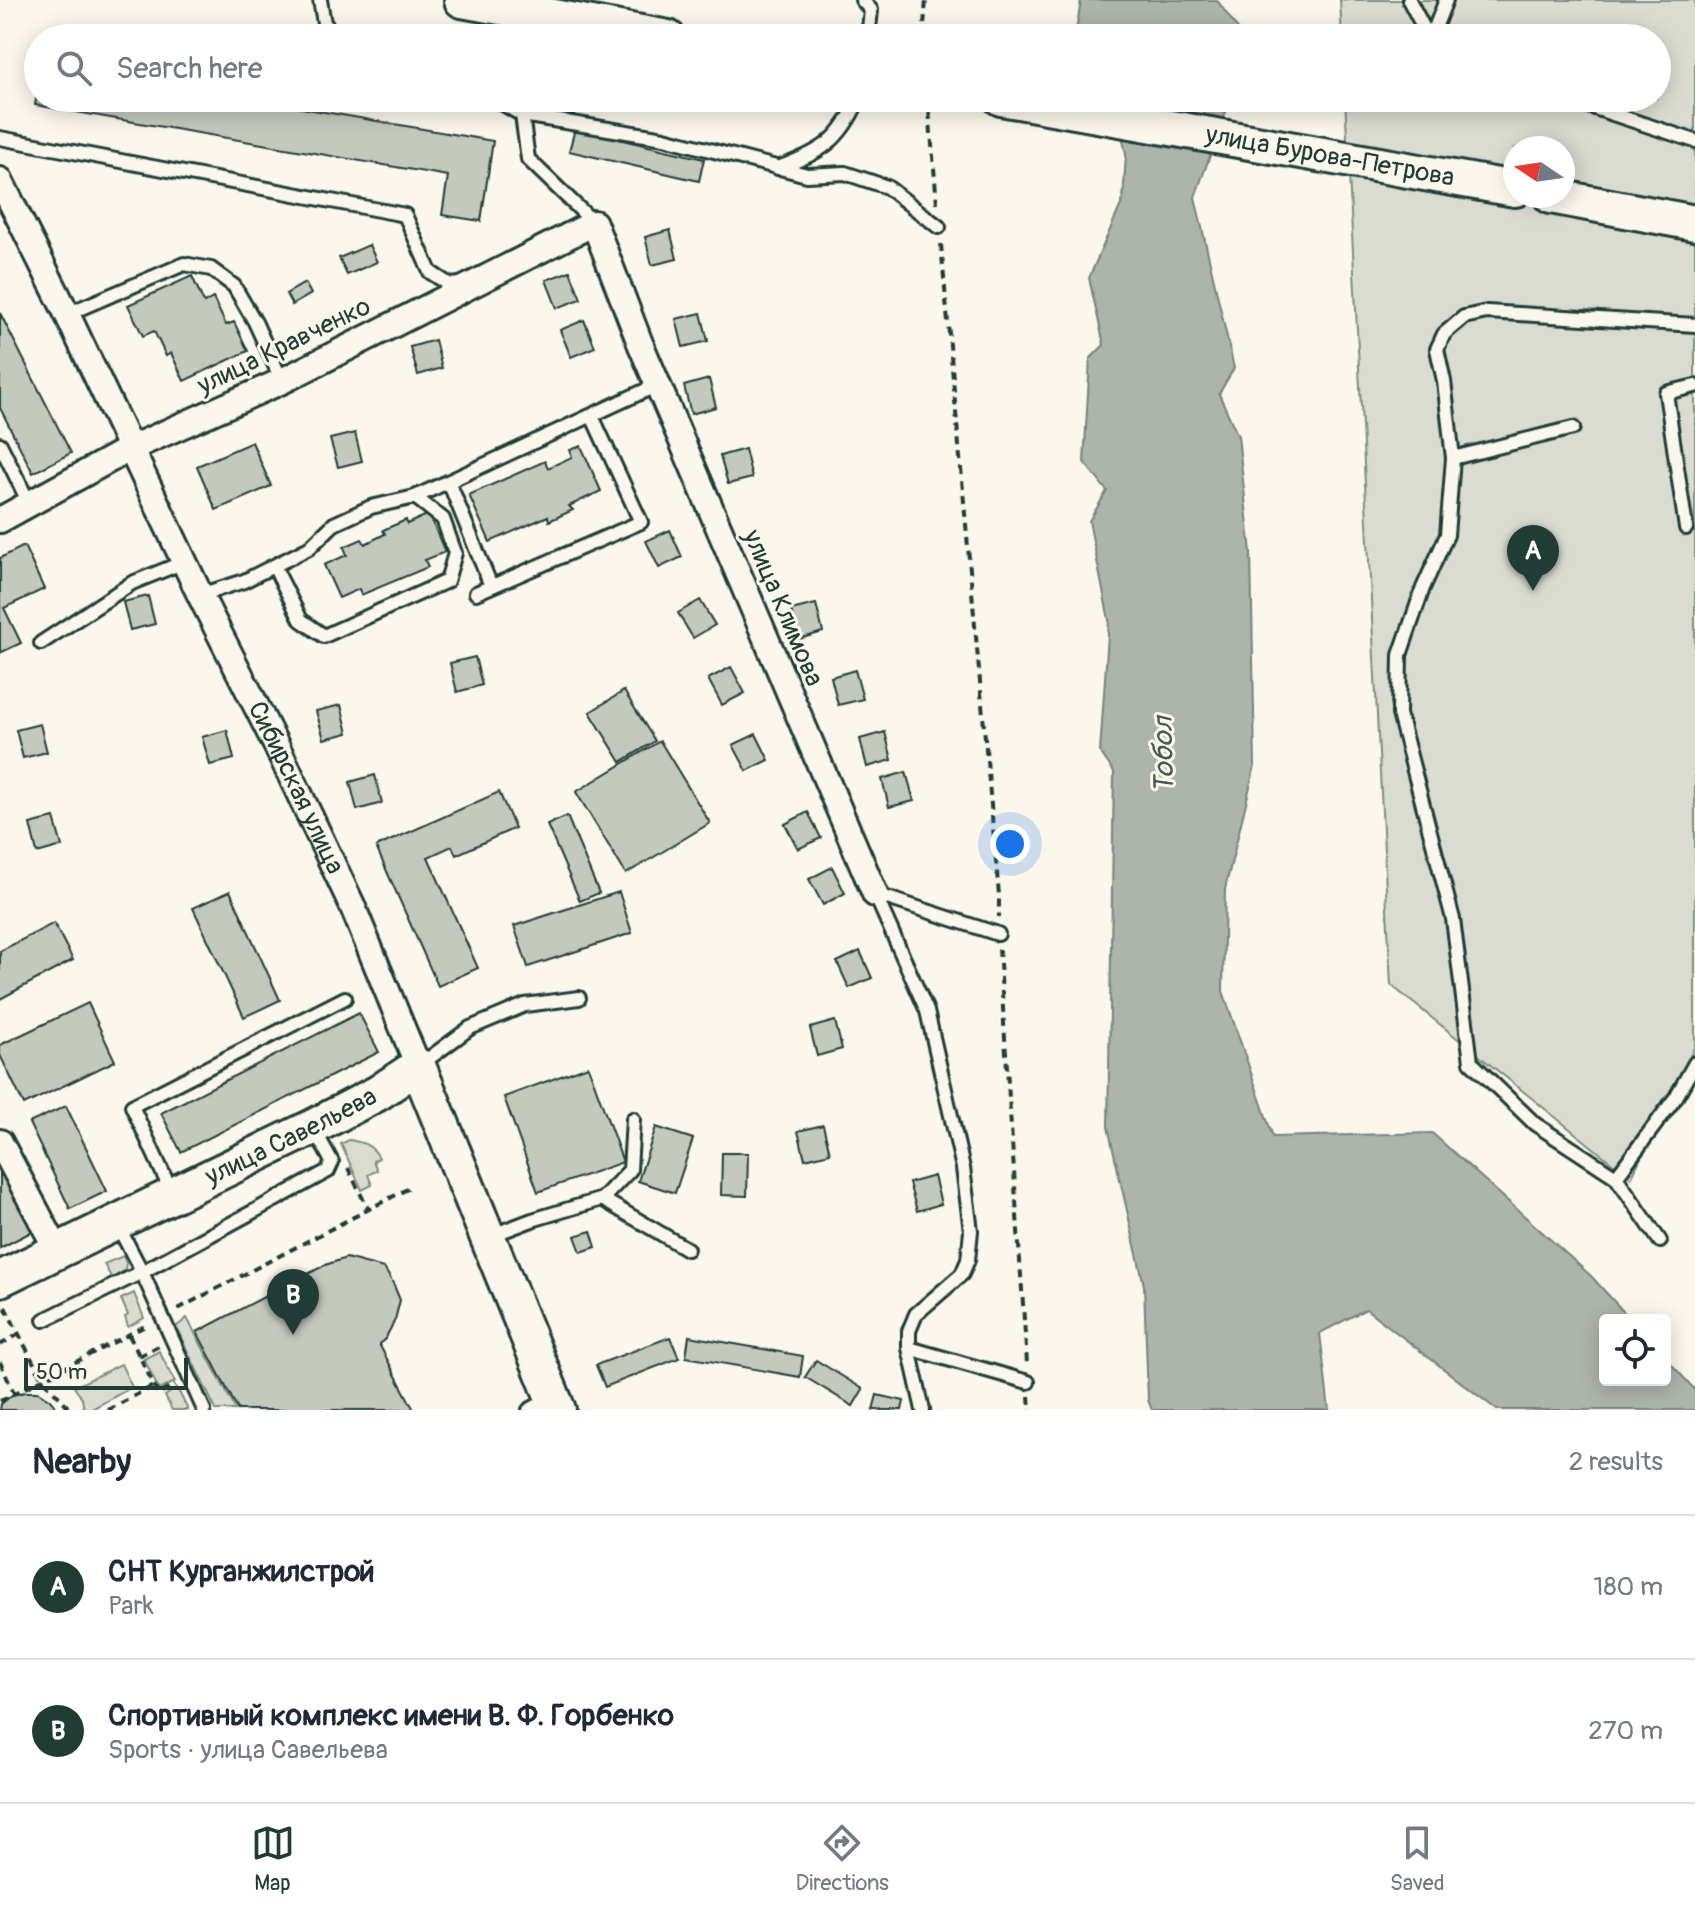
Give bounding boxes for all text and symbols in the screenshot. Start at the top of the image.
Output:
search box [24,24,1671,112]
icon: search [52,46,96,90]
text: Search here [116,50,263,87]
street label: улица Бурова-Петрова [1202,118,1457,194]
north arrow [1503,136,1575,208]
street label: улица Кравченко [191,290,376,402]
street label: улица Климова [735,524,830,691]
pin: A [1507,525,1559,591]
street label: Сибирская улица [241,696,351,879]
water label: Тобол [1146,714,1182,794]
your location [990,824,1030,864]
street label: улица Савельева [199,1080,382,1193]
pin: B [267,1269,319,1335]
map controls [1599,1314,1671,1386]
button: locate [1599,1314,1671,1386]
scale bar [24,1354,188,1390]
text: 50 m [36,1358,87,1386]
text: Nearby [32,1441,131,1484]
text: 2 results [1569,1446,1663,1478]
text: СНТ Курганжилстрой [108,1553,375,1590]
text: A [50,1571,66,1603]
text: 180 m [1593,1571,1663,1603]
text: Park [108,1590,154,1622]
text: Спортивный комплекс имени В. Ф. Горбенко [108,1697,674,1734]
text: B [51,1715,65,1747]
text: 270 m [1588,1715,1663,1747]
text: Sports · улица Савельева [108,1734,388,1766]
tab: Map [251,1821,295,1897]
tab: Directions [796,1821,889,1897]
tab: Saved [1390,1821,1444,1897]

